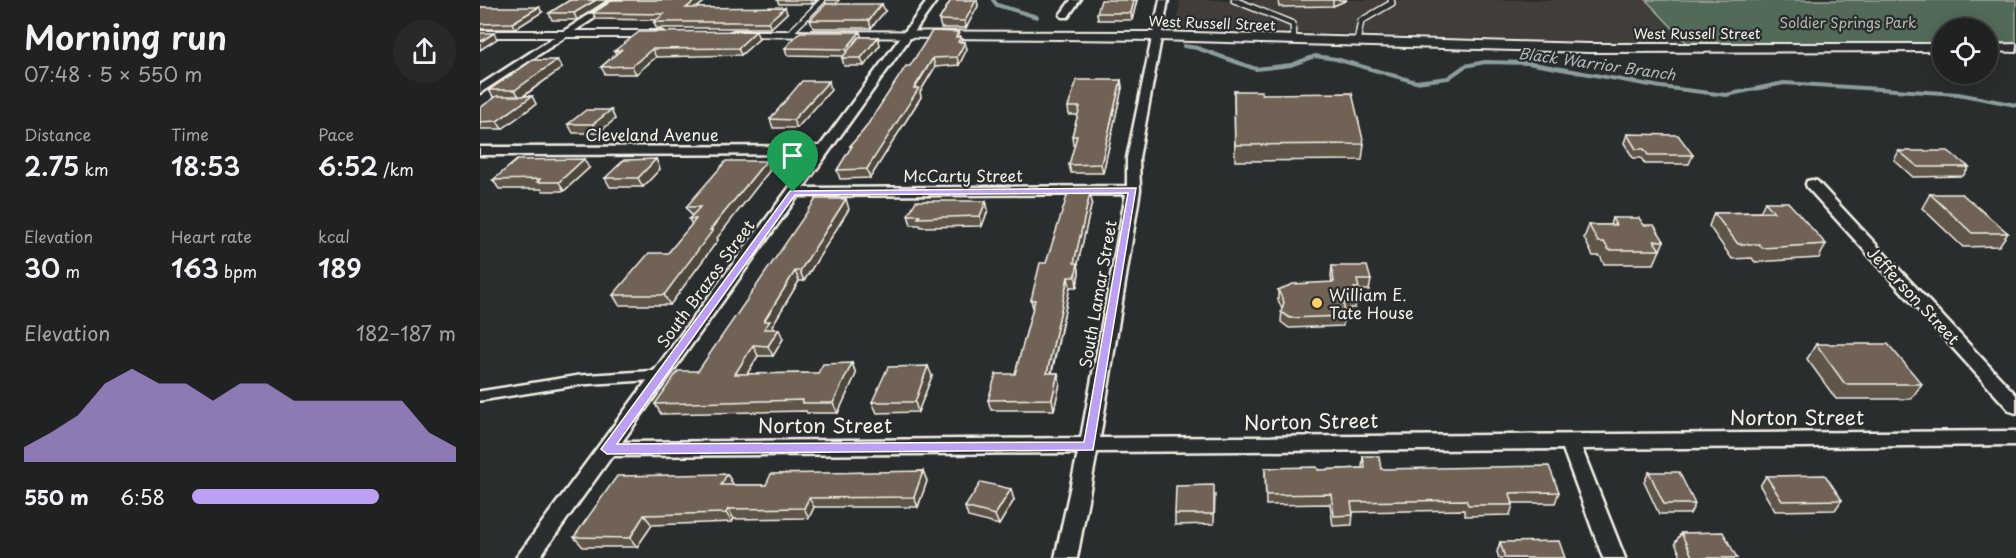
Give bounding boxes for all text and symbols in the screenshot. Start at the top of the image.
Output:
street label: West Russell Street [1148,10,1276,36]
text: Morning run [24,11,227,61]
park label: Soldier Springs Park [1780,12,1917,33]
map controls [1932,18,1998,84]
button: locate [1932,18,1998,84]
button: share [393,20,456,83]
street label: West Russell Street [1633,23,1761,44]
water label: Black Warrior Branch [1517,41,1677,85]
text: 07:48 · 5 × 550 m [24,59,202,89]
text: Distance [24,122,91,146]
text: Time [171,122,209,146]
text: Pace [318,122,354,146]
street label: Cleveland Avenue [585,122,719,146]
pin [767,130,818,192]
icon: arrive [776,139,809,172]
text: 2.75 [24,146,79,185]
text: 18:53 [171,146,240,185]
text: 6:52 [318,146,378,185]
text: km [79,157,109,181]
text: /km [378,157,414,181]
street label: McCarty Street [903,163,1023,187]
street label: South Brazos Street [650,214,760,352]
street label: South Lamar Street [1072,218,1122,370]
text: Elevation [24,224,93,248]
text: Heart rate [171,224,252,248]
text: kcal [318,224,350,248]
street label: Jefferson Street [1862,241,1966,350]
text: 30 [24,248,60,287]
text: 163 [171,248,219,287]
text: 189 [318,248,362,287]
text: m [60,259,80,283]
text: bpm [219,259,257,283]
place label: William E. Tate House [1329,282,1414,324]
marker: William E. Tate House [1310,296,1324,310]
text: Elevation [24,318,110,348]
text: 182–187 m [356,318,456,348]
street label: Norton Street [1730,402,1864,432]
street label: Norton Street [1244,405,1378,437]
street label: Norton Street [758,410,892,440]
text: 550 m [24,482,89,512]
text: 6:58 [120,482,165,512]

